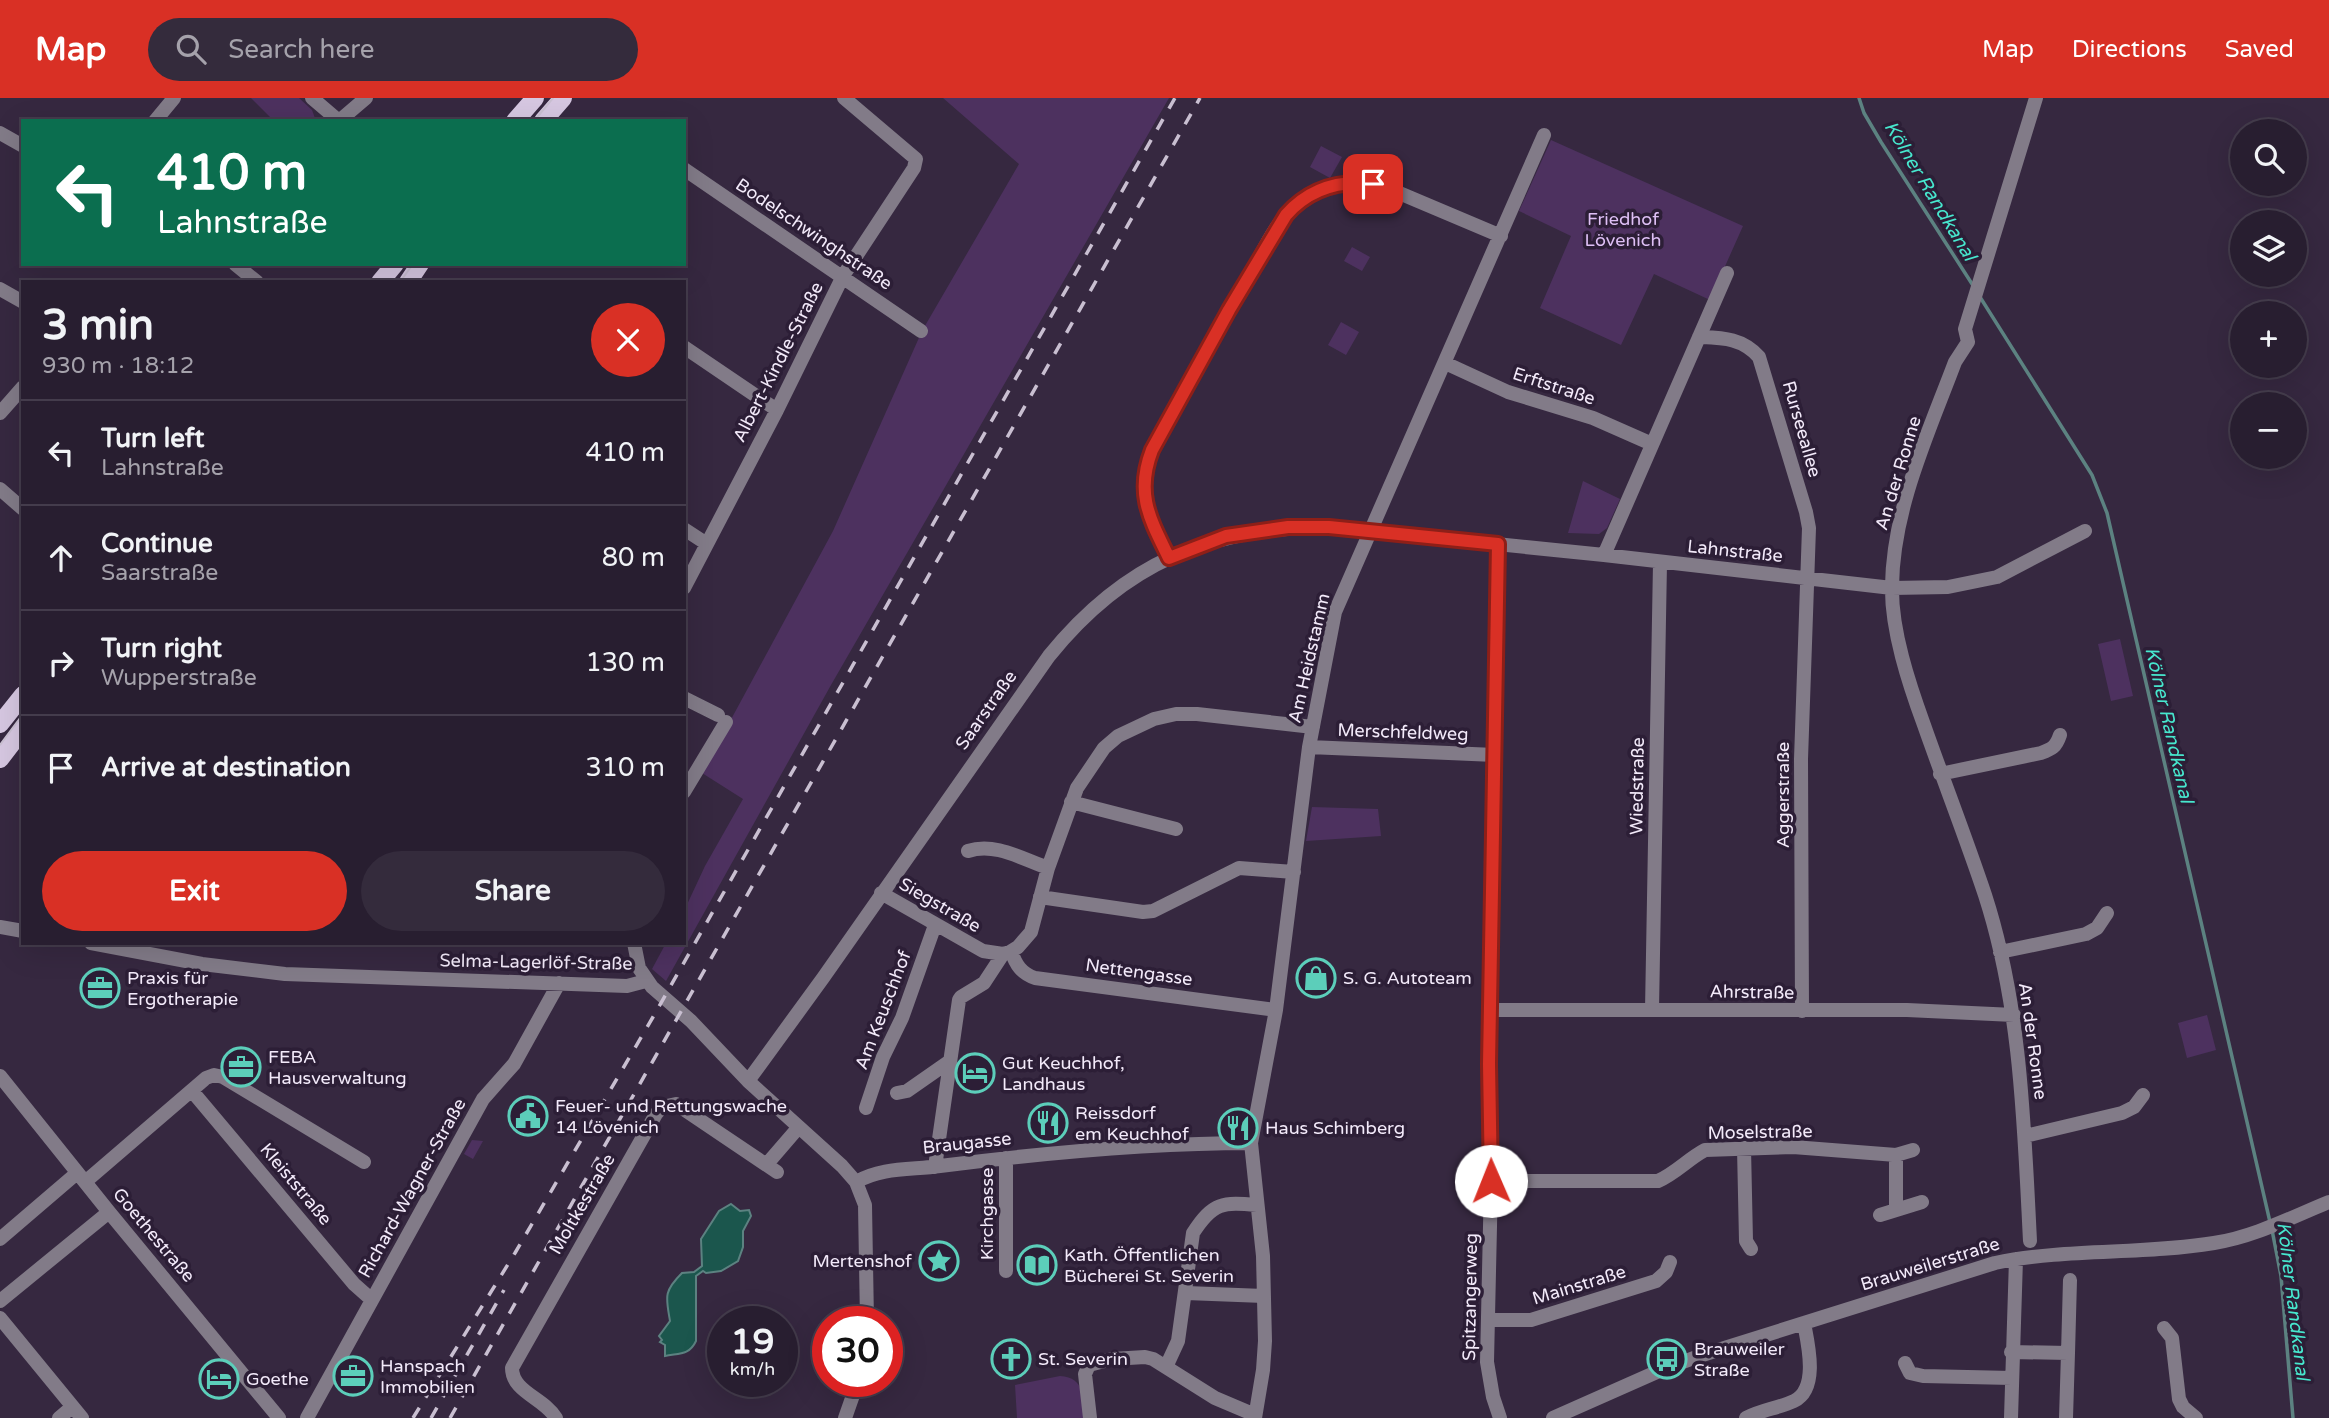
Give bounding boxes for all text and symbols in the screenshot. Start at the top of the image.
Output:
search box [148,18,638,81]
text: Map [35,30,106,69]
icon: search [172,30,210,68]
text: Search here [228,34,374,65]
text: Map [1982,35,2034,64]
text: Directions [2072,35,2187,64]
text: Saved [2225,35,2294,64]
water label: Kölner Randkanal [1880,117,1982,267]
map controls [2230,119,2307,469]
button: search [2230,119,2307,196]
text: 410 m [157,144,307,203]
icon: left [42,147,133,238]
pin [1343,154,1403,214]
icon: arrive [1354,165,1392,203]
street label: Bodelschwinghstraße [732,173,896,295]
text: Lahnstraße [157,204,328,242]
park label: Friedhof Lövenich [1585,208,1661,251]
button: layers [2230,210,2307,287]
street label: Albert-Kindle-Straße [728,278,828,446]
text: 3 min [42,300,154,351]
button: + [2230,301,2307,378]
button: close [591,303,665,377]
text: 930 m · 18:12 [42,352,194,380]
street label: Erftstraße [1510,362,1598,410]
street label: Rurseeallee [1778,378,1826,480]
button: − [2230,392,2307,469]
street label: An der Ronne [1870,413,1926,533]
text: Turn left [101,423,204,454]
icon: left [42,434,80,472]
text: 410 m [585,437,665,468]
text: Lahnstraße [101,454,224,482]
text: Continue [101,528,213,559]
street label: Lahnstraße [1686,535,1784,567]
icon: ahead [42,539,80,577]
text: 80 m [602,542,665,573]
text: Saarstraße [101,559,218,587]
street label: Am Heidstamm [1283,591,1335,725]
text: Turn right [101,633,222,664]
icon: right [42,644,80,682]
water label: Kölner Randkanal [2140,645,2198,807]
text: 130 m [585,647,665,678]
text: Wupperstraße [101,664,257,692]
street label: Saarstraße [951,666,1021,754]
street label: Merschfeldweg [1337,719,1469,745]
street label: Wiedstraße [1625,737,1649,835]
street label: Aggerstraße [1772,742,1794,848]
icon: arrive [42,749,80,787]
text: Arrive at destination [101,752,351,783]
text: 310 m [585,752,665,783]
button: Exit [42,851,347,931]
button: Share [361,851,665,931]
street label: Siegstraße [895,873,985,937]
street label: Am Keuschhof [850,947,916,1073]
street label: Selma-Lagerlöf-Straße [439,949,633,975]
street label: Nettengasse [1084,954,1194,990]
shop icon: S. G. Autoteam [1295,957,1337,999]
office icon: Praxis für Ergotherapie [79,967,121,1009]
place label: Praxis für Ergotherapie [127,967,238,1010]
place label: S. G. Autoteam [1343,967,1472,989]
street label: Ahrstraße [1709,980,1795,1004]
street label: An der Ronne [2014,981,2052,1101]
office icon: FEBA Hausverwaltung [220,1046,262,1088]
place label: FEBA Hausverwaltung [268,1046,407,1089]
hotel icon: Gut Keuchhof, Landhaus [954,1052,996,1094]
place label: Gut Keuchhof, Landhaus [1002,1052,1125,1095]
street label: Richard-Wagner-Straße [353,1094,471,1282]
public building icon: Feuer- und Rettungswache 14 Lövenich [507,1095,549,1137]
place label: Feuer- und Rettungswache 14 Lövenich [555,1095,787,1138]
restaurant icon: Reissdorf em Keuchhof [1027,1102,1069,1144]
place label: Reissdorf em Keuchhof [1075,1102,1189,1145]
restaurant icon: Haus Schimberg [1217,1107,1259,1149]
place label: Haus Schimberg [1265,1117,1405,1139]
street label: Moselstraße [1707,1120,1813,1144]
street label: Braugasse [921,1127,1013,1159]
street label: Kleiststraße [255,1139,337,1229]
position arrow [1454,1144,1528,1218]
street label: Moltkestraße [544,1150,620,1258]
street label: Kirchgasse [976,1168,998,1260]
street label: Goethestraße [108,1183,200,1287]
water label: Kölner Randkanal [2272,1221,2314,1384]
street label: Brauweilerstraße [1858,1232,2002,1296]
street label: Spitzangerweg [1458,1233,1482,1361]
place icon: Mertenshof [918,1240,960,1282]
library icon: Kath. Öffentlichen Bücherei St. Severin [1016,1244,1058,1286]
place label: Kath. Öffentlichen Bücherei St. Severin [1064,1244,1234,1287]
place label: Mertenshof [813,1250,912,1272]
street label: Mainstraße [1530,1260,1628,1310]
speed limit sign: 30 [812,1306,903,1397]
text: 19 [731,1321,774,1363]
church icon: St. Severin [990,1338,1032,1380]
bus stop icon: Brauweiler Straße [1646,1338,1688,1380]
place label: Brauweiler Straße [1694,1338,1785,1381]
place label: St. Severin [1038,1348,1128,1370]
office icon: Hanspach Immobilien [332,1355,374,1397]
place label: Hanspach Immobilien [380,1355,475,1398]
hotel icon: Goethe [198,1358,240,1400]
text: km/h [730,1358,775,1380]
place label: Goethe [246,1368,309,1390]

